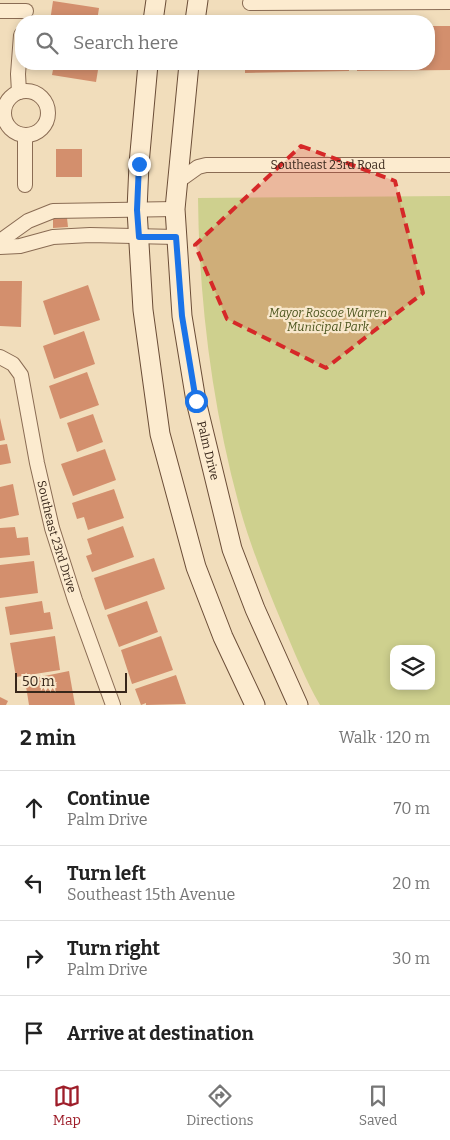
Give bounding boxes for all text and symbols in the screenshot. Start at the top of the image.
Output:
search box [15,15,435,70]
icon: search [33,29,61,57]
text: Search here [73,31,178,54]
route end [128,153,151,176]
street label: Southeast 23rd Road [271,158,385,172]
park label: Mayor Roscoe Warren Municipal Park [269,306,387,334]
route start [185,390,208,413]
street label: Palm Drive [194,420,222,482]
street label: Southeast 23rd Drive [34,479,79,594]
map controls [390,645,435,690]
button: layers [390,645,435,690]
scale bar [15,670,128,693]
text: 50 m [22,673,55,690]
text: 2 min [20,725,76,751]
text: Walk · 120 m [339,728,430,747]
text: Continue [67,787,150,810]
icon: ahead [20,794,48,822]
text: 70 m [394,799,430,818]
text: Palm Drive [67,810,147,829]
text: Turn left [67,862,146,885]
icon: left [20,869,48,897]
text: 20 m [393,874,430,893]
text: Southeast 15th Avenue [67,885,235,904]
text: Turn right [67,937,160,960]
icon: right [20,944,48,972]
text: 30 m [392,949,430,968]
text: Palm Drive [67,960,147,979]
icon: arrive [20,1019,48,1047]
text: Arrive at destination [67,1022,254,1045]
tab: Map [53,1082,81,1129]
tab: Directions [186,1082,254,1129]
tab: Saved [359,1082,397,1129]

